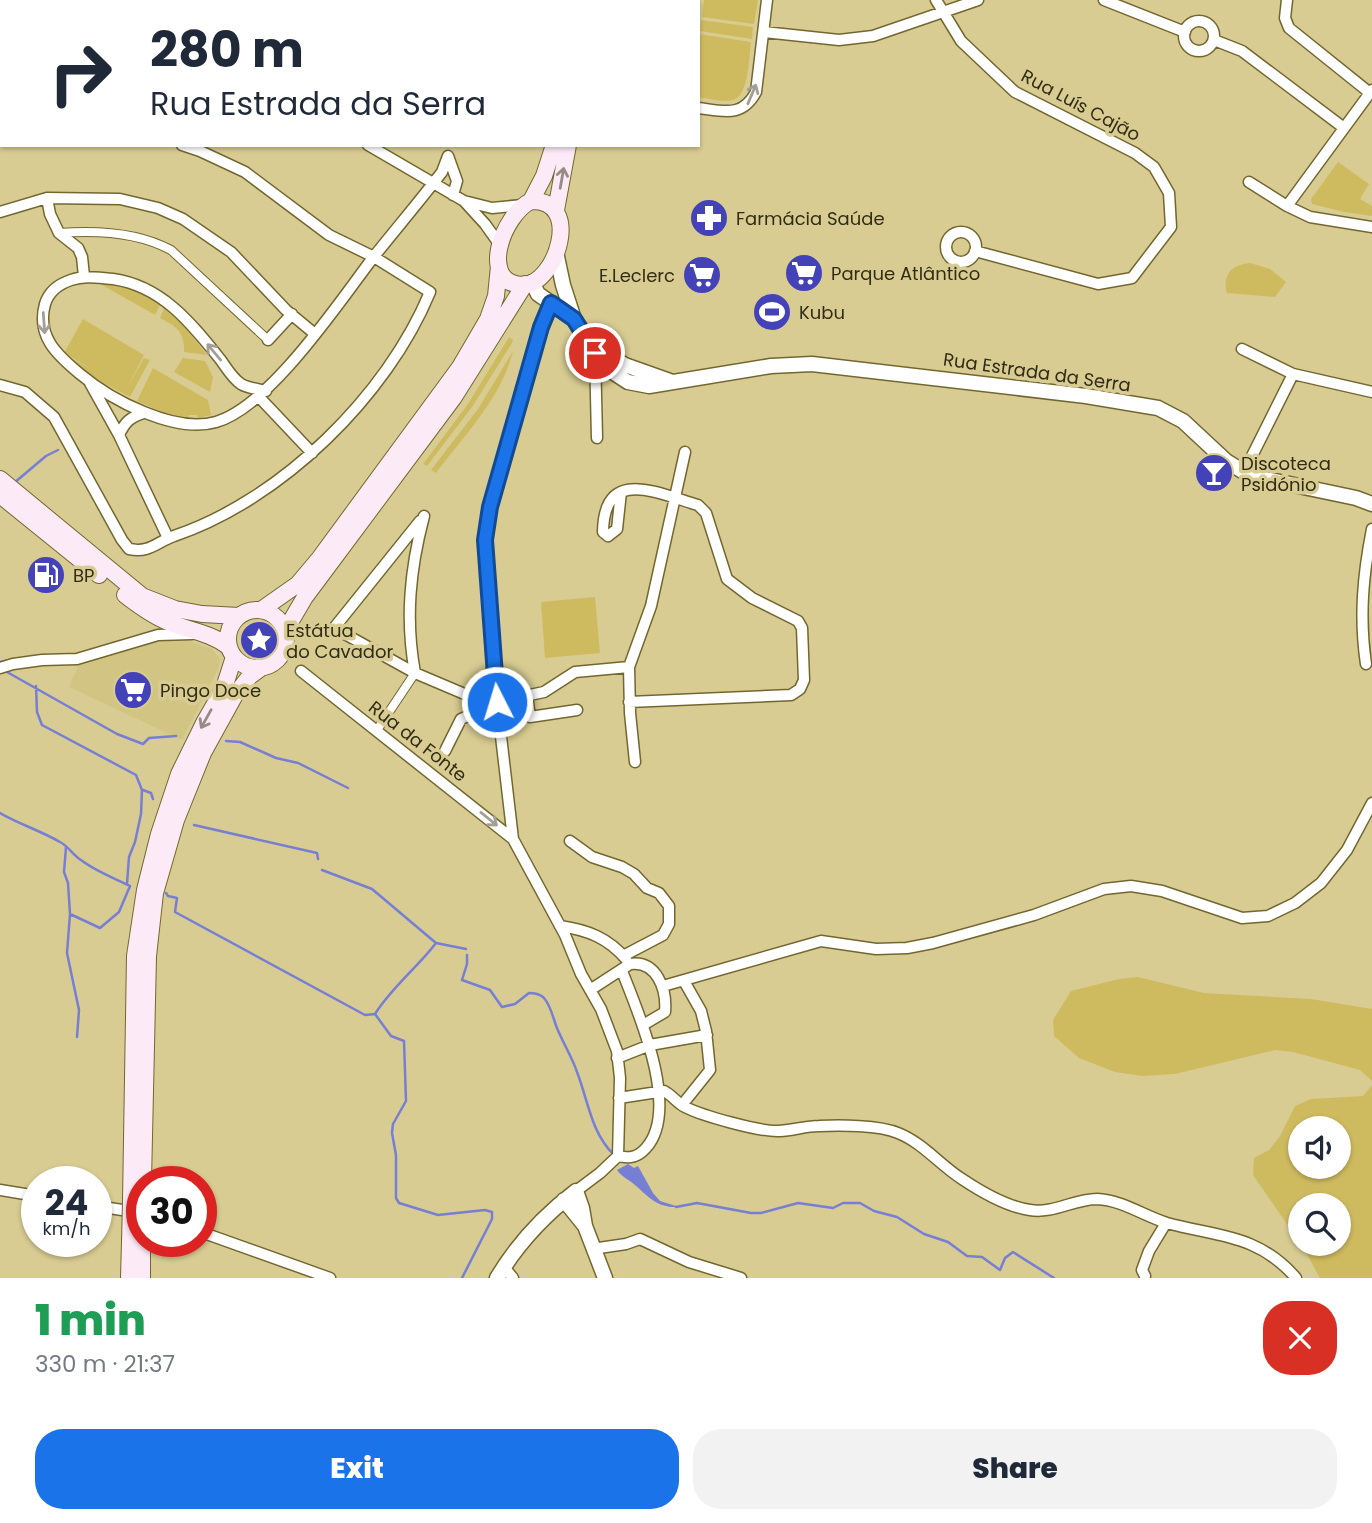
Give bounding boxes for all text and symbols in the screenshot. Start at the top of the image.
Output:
text: 280 m [150,16,304,84]
icon: right [35,28,126,119]
street label: Rua Luís Cajão [1017,63,1145,147]
text: Rua Estrada da Serra [150,81,486,126]
one-way arrow [747,84,760,105]
one-way arrow [556,167,569,190]
pharmacy icon: Farmácia Saúde [688,197,730,239]
place label: Farmácia Saúde [736,206,885,231]
supermarket icon: Parque Atlântico [783,252,825,294]
supermarket icon: E.Leclerc [681,254,723,296]
place label: Parque Atlântico [831,261,980,286]
place label: E.Leclerc [599,263,675,288]
sports icon: Kubu [751,291,793,333]
place label: Kubu [799,300,845,325]
one-way arrow [38,311,51,334]
pin [565,323,625,383]
icon: arrive [576,334,614,372]
one-way arrow [206,343,222,361]
street label: Rua Estrada da Serra [942,346,1132,398]
place label: Discoteca Psidónio [1241,451,1331,497]
bar icon: Discoteca Psidónio [1193,452,1235,494]
fuel station icon: BP [25,554,67,596]
place label: BP [73,563,94,588]
place label: Estátua do Cavador [286,618,394,664]
place icon: Estátua do Cavador [238,619,280,661]
position arrow [460,665,534,739]
supermarket icon: Pingo Doce [112,669,154,711]
place label: Pingo Doce [160,678,261,703]
street label: Rua da Fonte [364,695,472,787]
one-way arrow [199,708,212,729]
one-way arrow [480,812,498,827]
map controls [1288,1116,1351,1256]
button: sound [1288,1116,1351,1179]
speed limit sign: 30 [126,1166,217,1257]
text: 24 [45,1178,88,1227]
button: search [1288,1193,1351,1256]
text: km/h [43,1216,90,1241]
text: 1 min [35,1291,146,1350]
button: close [1263,1301,1337,1375]
text: 330 m · 21:37 [35,1348,175,1380]
button: Exit [35,1429,679,1509]
button: Share [693,1429,1337,1509]

